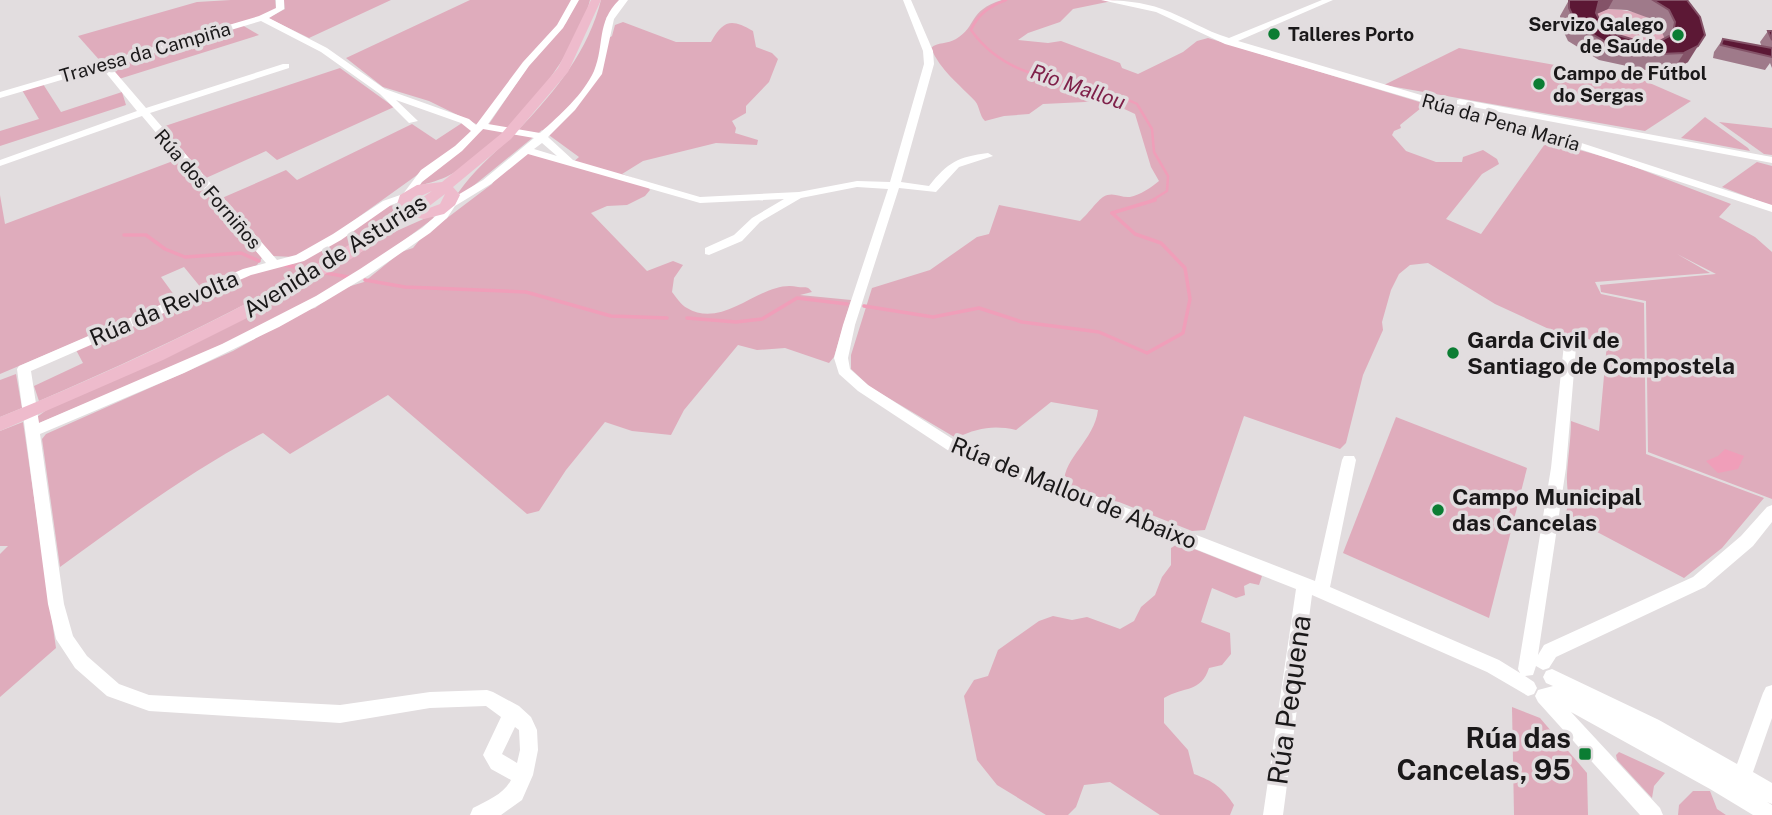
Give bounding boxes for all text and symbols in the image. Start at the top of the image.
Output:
place label: Servizo Galego de Saúde [1528,13,1664,57]
street label: Travesa da Campiña [57,17,233,87]
place label: Talleres Porto [1288,23,1414,45]
marker: Talleres Porto [1266,26,1282,42]
marker: Servizo Galego de Saúde [1670,27,1686,43]
water label: Río Mallou [1027,59,1129,114]
place label: Campo de Fútbol do Sergas [1553,62,1707,106]
marker: Campo de Fútbol do Sergas [1531,76,1547,92]
street label: Rúa da Pena María [1419,89,1583,155]
street label: Rúa dos Forniños [150,125,266,253]
street label: Avenida de Asturias [238,188,431,323]
street label: Rúa da Revolta [85,264,242,351]
place label: Garda Civil de Santiago de Compostela [1467,326,1735,379]
marker: Garda Civil de Santiago de Compostela [1445,345,1461,361]
street label: Rúa de Mallou de Abaixo [947,431,1201,554]
place label: Campo Municipal das Cancelas [1452,483,1642,536]
marker: Campo Municipal das Cancelas [1430,502,1446,518]
street label: Rúa Pequena [1260,613,1317,787]
place label: Rúa das Cancelas, 95 [1397,721,1571,786]
marker: Rúa das Cancelas, 95 [1577,746,1593,762]

